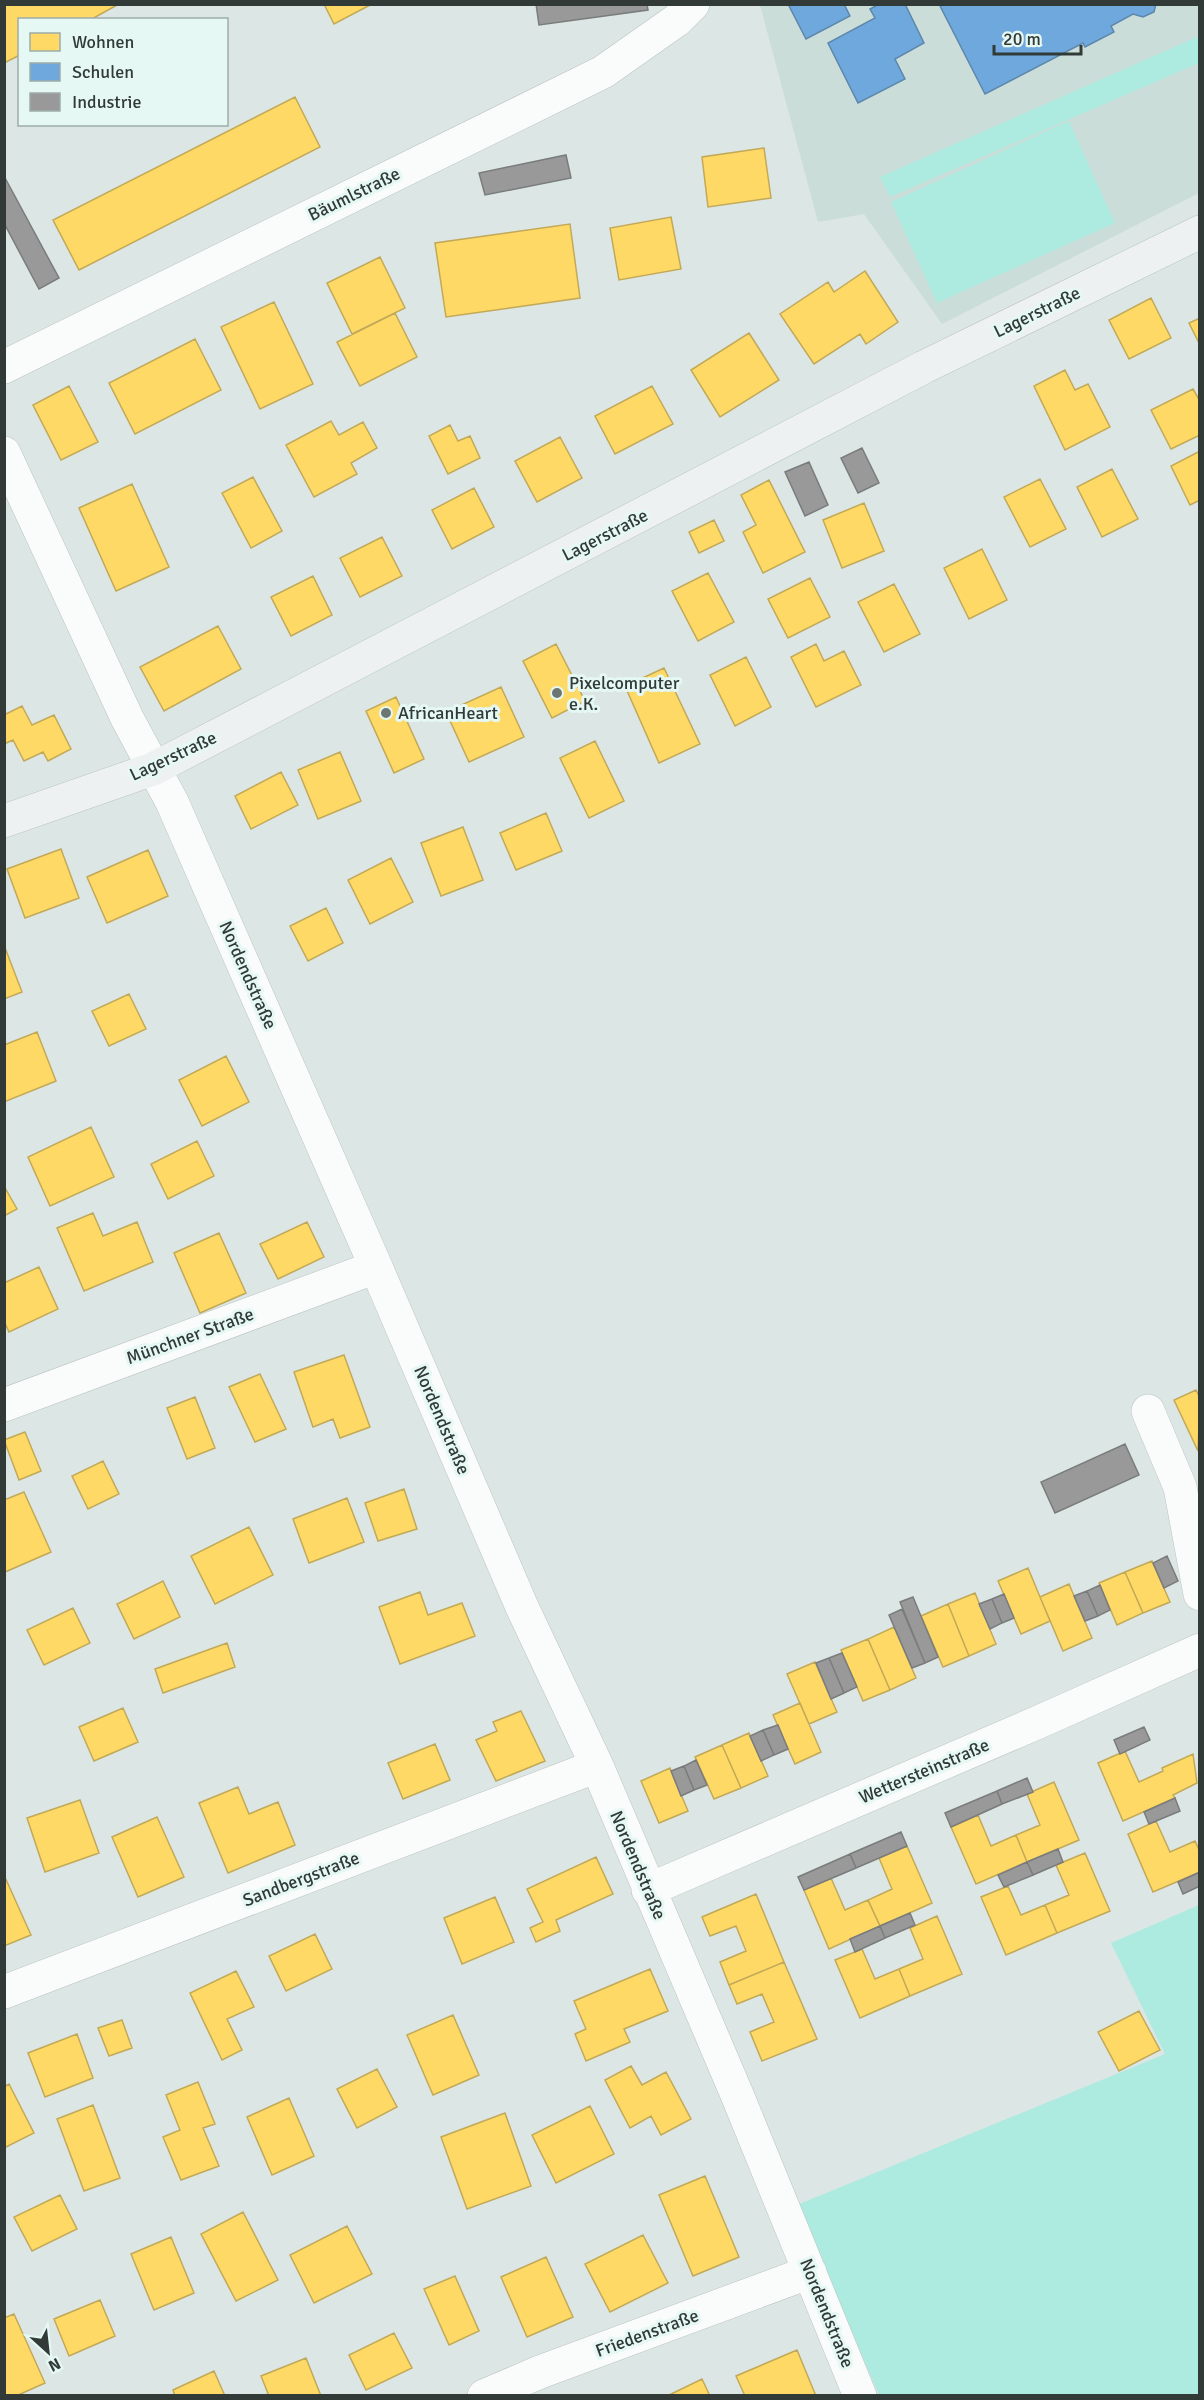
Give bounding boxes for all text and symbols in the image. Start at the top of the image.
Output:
legend [18,18,228,126]
scale bar [994,18,1081,56]
text: 20 m [1003,28,1041,50]
text: Wohnen [72,31,134,53]
text: Schulen [72,61,134,83]
text: Industrie [72,91,142,113]
street label: Bäumlstraße [304,162,404,226]
street label: Lagerstraße [990,282,1084,342]
street label: Lagerstraße [558,504,652,566]
place label: Pixelcomputer e.K. [569,672,680,715]
marker: Pixelcomputer e.K. [550,686,564,700]
place label: AfricanHeart [398,702,498,724]
marker: AfricanHeart [379,706,393,720]
street label: Lagerstraße [126,726,220,786]
street label: Nordendstraße [214,918,282,1032]
street label: Münchner Straße [123,1303,257,1369]
street label: Nordendstraße [409,1362,475,1478]
street label: Wettersteinstraße [856,1734,992,1808]
street label: Nordendstraße [605,1807,671,1923]
street label: Sandbergstraße [240,1847,362,1911]
street label: Nordendstraße [795,2255,859,2371]
street label: Friedenstraße [592,2304,702,2362]
north arrow [18,2322,78,2382]
text: N [45,2353,64,2376]

